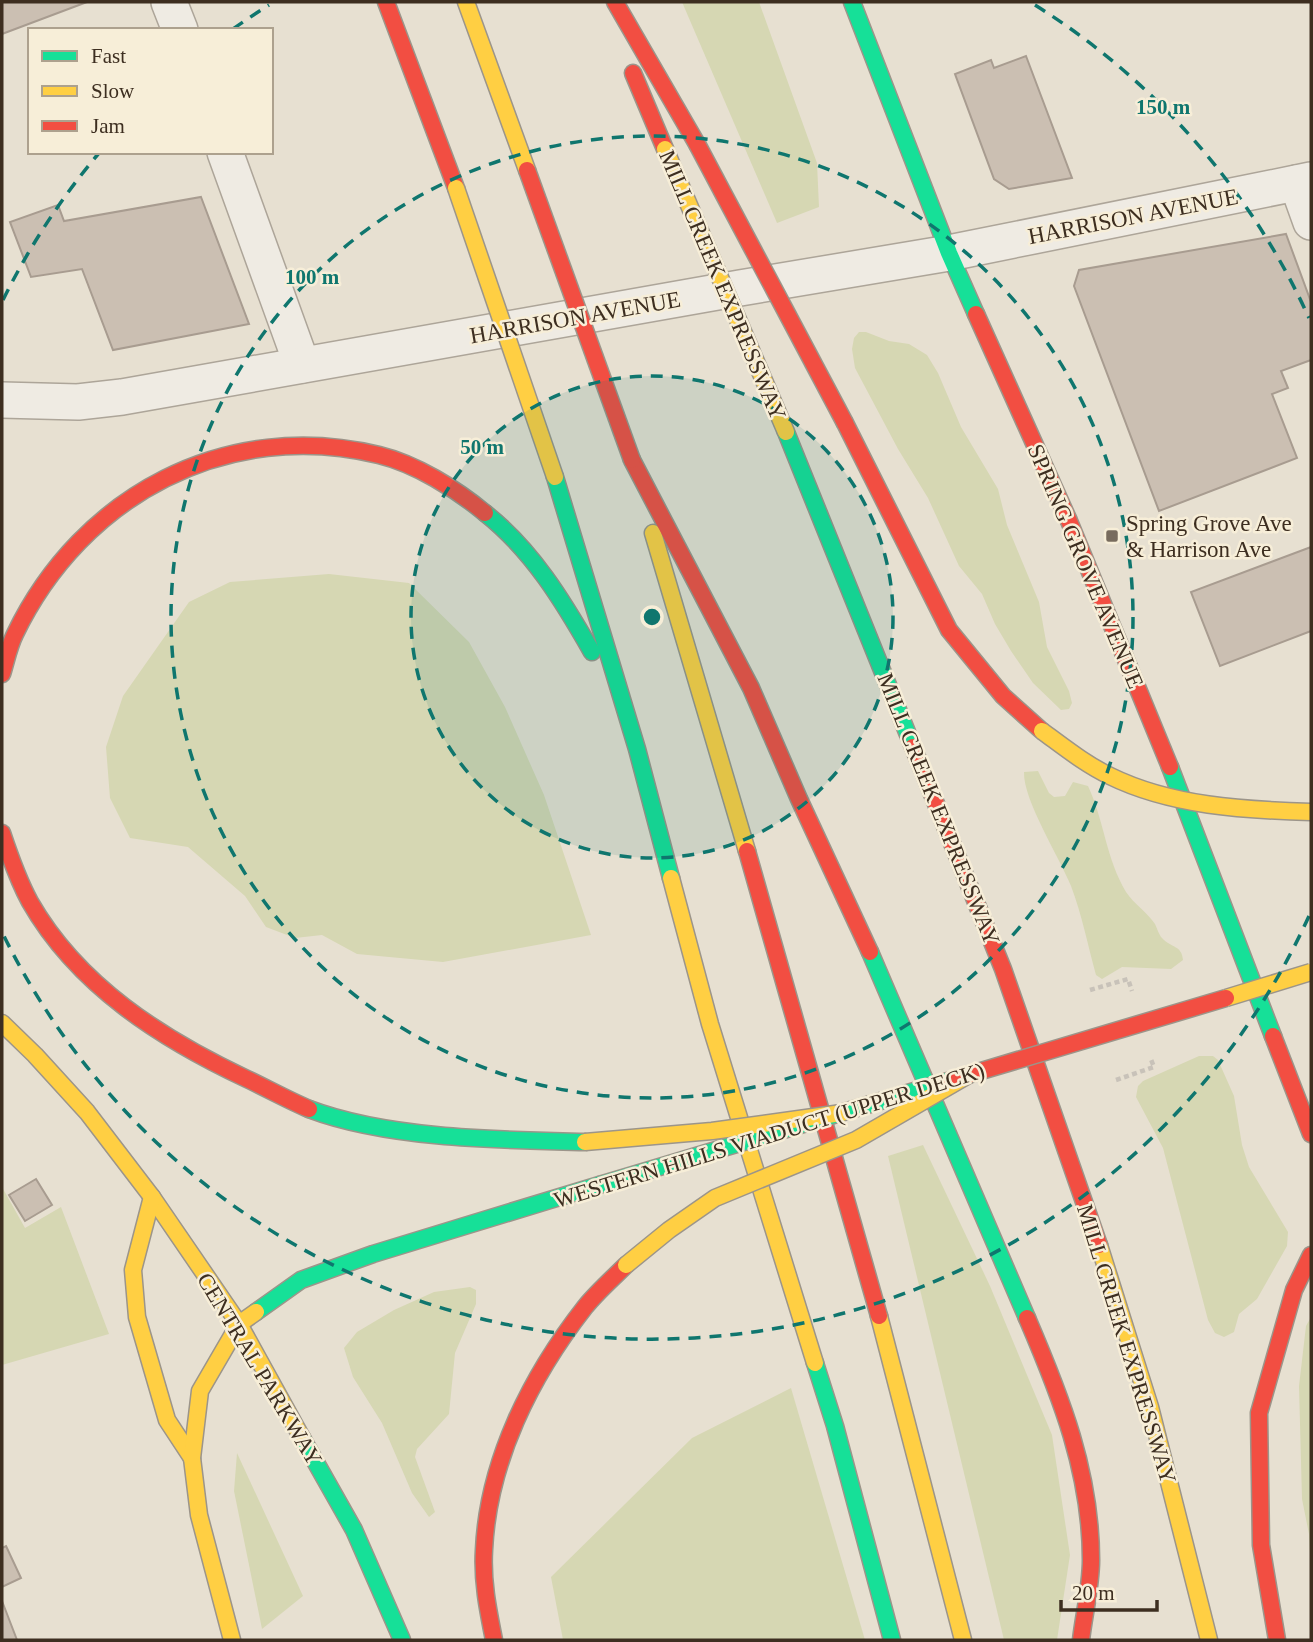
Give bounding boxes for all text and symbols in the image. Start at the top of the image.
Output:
legend [28,28,273,154]
text: Fast [91,44,126,68]
text: Slow [91,79,135,103]
text: 150 m [1136,95,1191,119]
text: Jam [91,114,125,138]
street label: MILL CREEK EXPRESSWAY [654,146,791,424]
street label: HARRISON AVENUE [1026,184,1240,249]
text: 100 m [285,265,340,289]
street label: HARRISON AVENUE [468,287,682,348]
text: 50 m [460,435,504,459]
street label: SPRING GROVE AVENUE [1023,440,1148,692]
place label: Spring Grove Ave & Harrison Ave [1126,511,1292,562]
marker: Spring Grove Ave & Harrison Ave [1104,528,1120,544]
centre of rings [640,605,664,629]
street label: MILL CREEK EXPRESSWAY [872,670,1005,949]
street label: WESTERN HILLS VIADUCT (UPPER DECK) [551,1058,987,1213]
street label: MILL CREEK EXPRESSWAY [1072,1201,1181,1487]
street label: CENTRAL PARKWAY [192,1268,327,1471]
scale bar [1061,1568,1157,1612]
text: 20 m [1072,1581,1115,1605]

